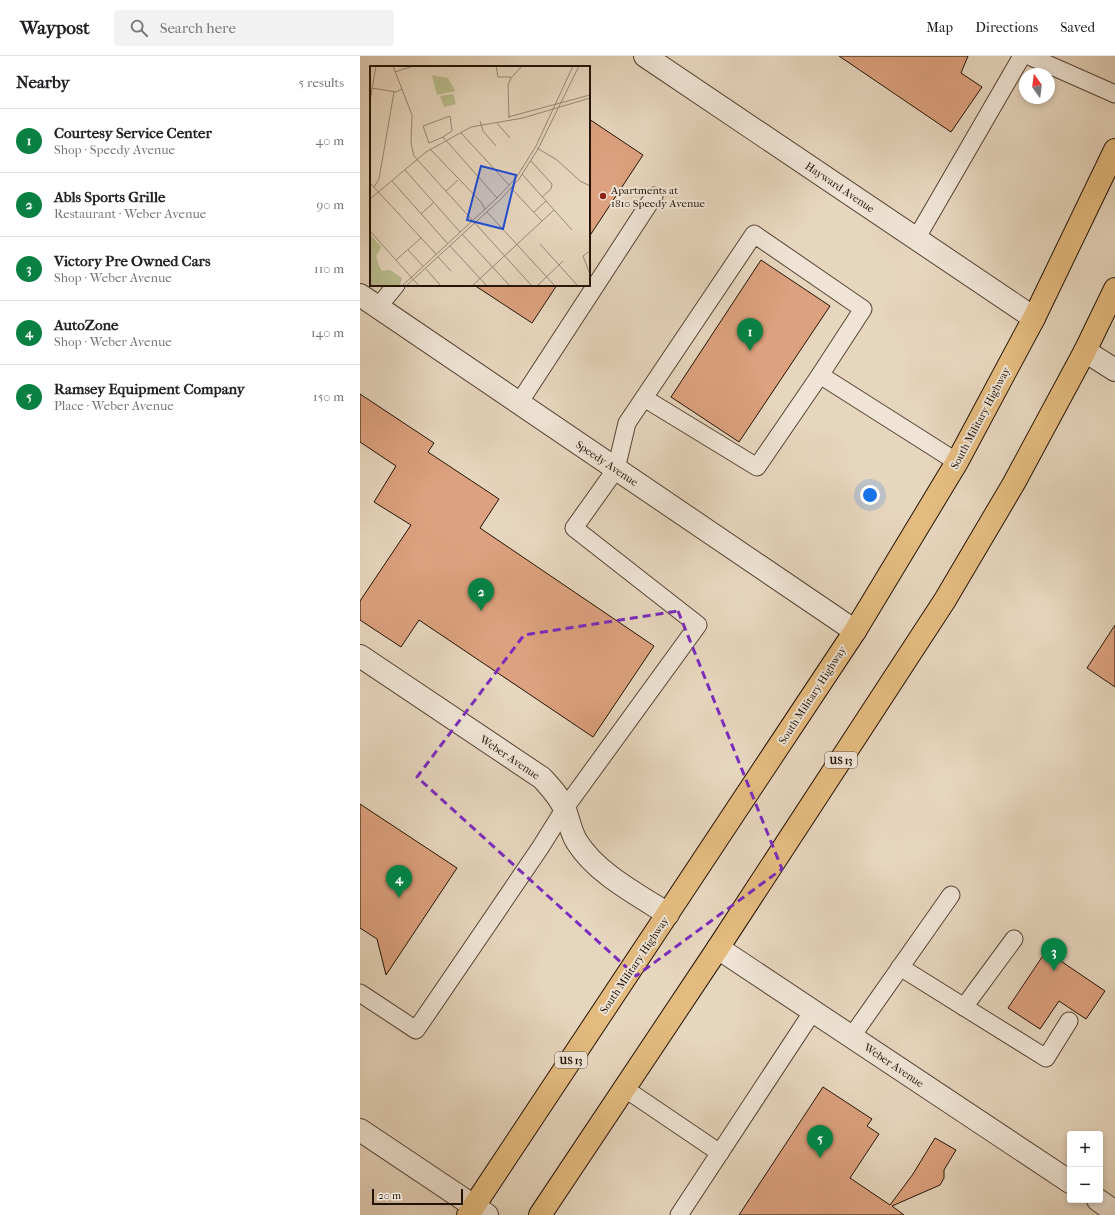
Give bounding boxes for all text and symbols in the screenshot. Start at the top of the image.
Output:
search box [114,10,394,46]
text: Waypost [20,17,90,39]
icon: search [128,17,150,39]
text: Search here [160,19,236,37]
text: Map [926,19,953,36]
text: Directions [975,19,1038,36]
text: Saved [1060,19,1095,36]
inset map [370,66,590,286]
north arrow [1019,68,1055,104]
text: Nearby [16,72,70,92]
text: 5 results [299,75,344,90]
text: Courtesy Service Center [54,124,212,142]
text: 1 [27,133,31,148]
text: 40 m [316,133,344,148]
text: Shop · Speedy Avenue [54,142,175,157]
street label: Hayward Avenue [802,159,877,216]
place label: Apartments at 1810 Speedy Avenue [610,184,705,210]
text: Abls Sports Grille [54,188,165,206]
marker: Apartments at 1810 Speedy Avenue [598,191,608,201]
text: 2 [26,197,32,212]
text: 90 m [316,197,344,212]
text: Restaurant · Weber Avenue [54,206,206,221]
text: Victory Pre Owned Cars [54,252,211,270]
text: 3 [26,261,32,276]
text: 110 m [314,261,344,276]
text: Shop · Weber Avenue [54,270,172,285]
text: AutoZone [54,316,119,334]
pin: 1 [737,318,763,351]
text: 4 [25,325,33,340]
text: 140 m [311,325,344,340]
text: Shop · Weber Avenue [54,334,172,349]
street label: South Military Highway [948,364,1013,472]
text: Ramsey Equipment Company [54,380,245,398]
text: 5 [26,389,32,404]
text: 150 m [313,389,344,404]
text: Place · Weber Avenue [54,398,174,413]
street label: Speedy Avenue [573,438,641,489]
your location [860,485,880,505]
pin: 2 [468,578,494,611]
street label: South Military Highway [776,643,849,747]
street label: Weber Avenue [477,732,543,782]
road number: US 13 [825,752,857,768]
pin: 4 [386,865,412,898]
street label: South Military Highway [597,914,672,1016]
pin: 3 [1041,938,1067,971]
street label: Weber Avenue [861,1040,927,1090]
road number: US 13 [555,1052,587,1068]
pin: 5 [807,1125,833,1158]
map controls [1067,1131,1103,1203]
button: + [1067,1131,1103,1167]
button: − [1067,1167,1103,1203]
scale bar [372,1187,463,1206]
text: 20 m [378,1189,401,1202]

